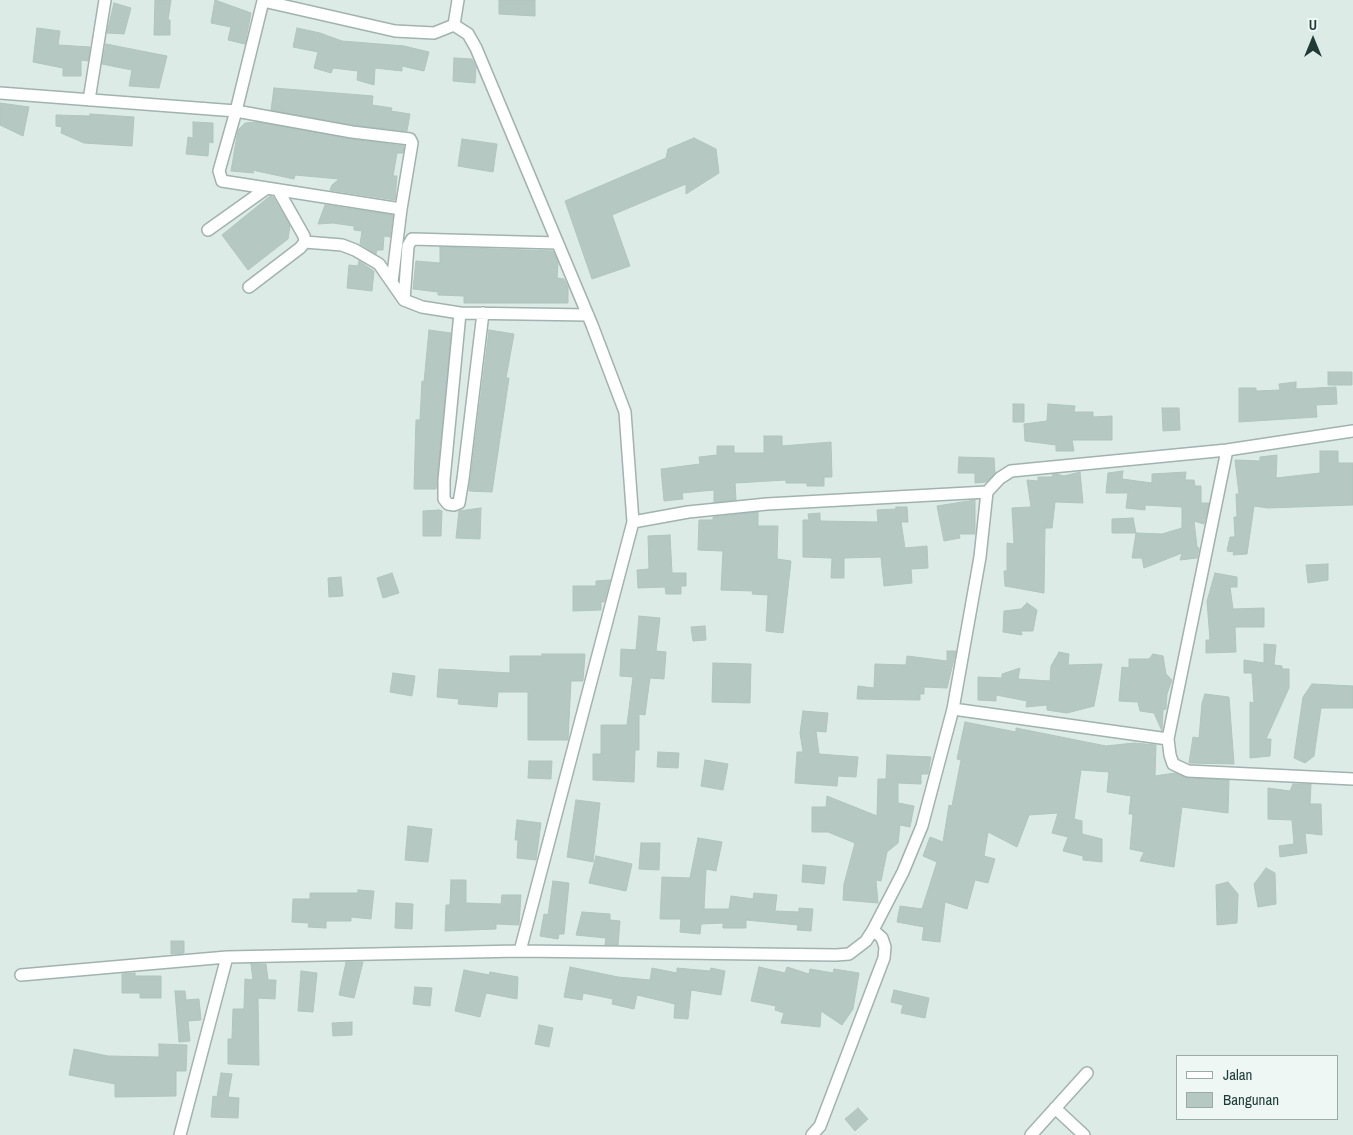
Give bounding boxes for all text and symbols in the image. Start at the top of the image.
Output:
north arrow [1288,15,1338,65]
text: U [1309,16,1317,34]
legend [1176,1055,1338,1120]
text: Jalan [1223,1064,1252,1085]
text: Bangunan [1223,1089,1279,1110]

